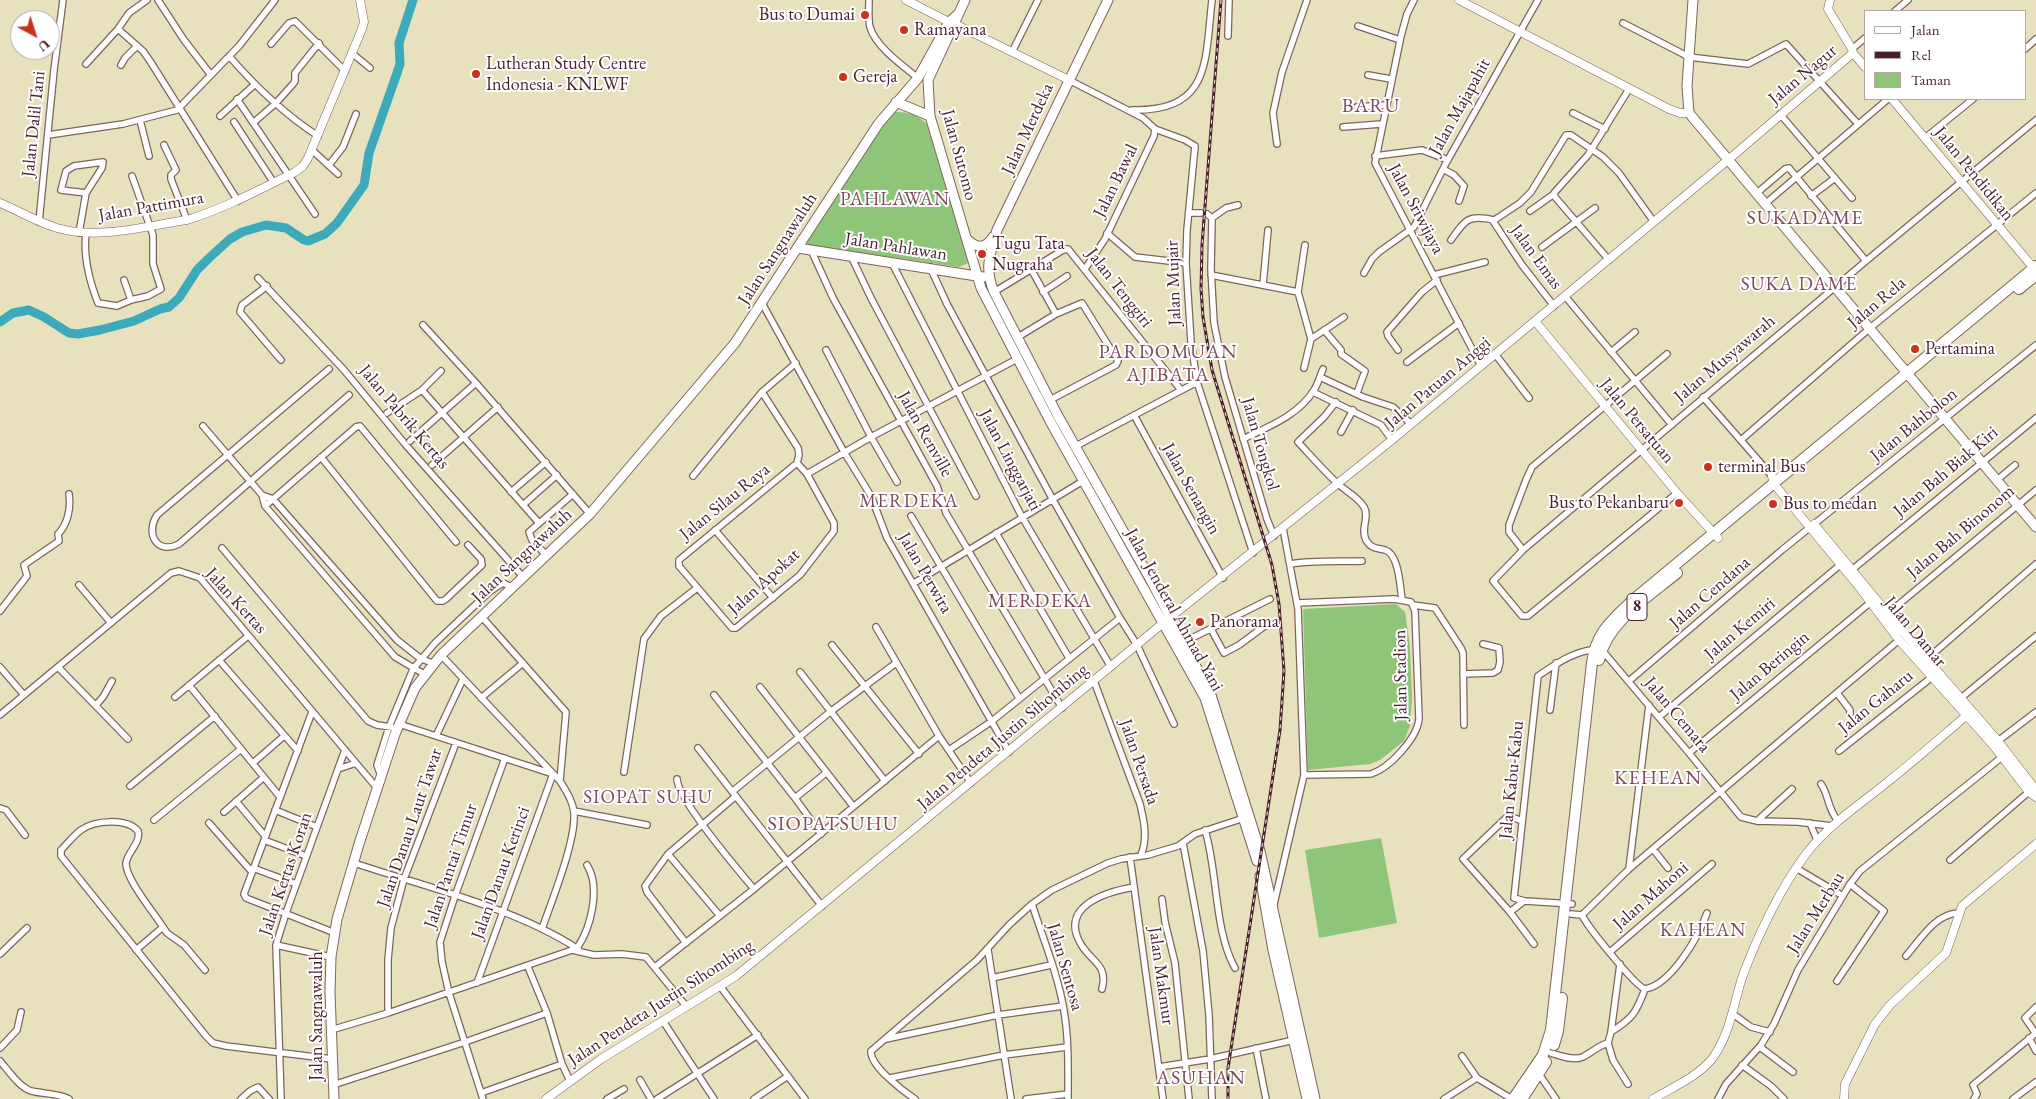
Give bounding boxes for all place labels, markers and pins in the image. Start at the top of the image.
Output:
place label: Bus to Dumai [759,4,855,26]
marker: Bus to Dumai [859,9,871,21]
place label: Ramayana [914,19,987,41]
marker: Ramayana [898,24,910,36]
place label: Lutheran Study Centre Indonesia - KNLWF [486,53,646,96]
place label: Gereja [853,66,897,88]
marker: Lutheran Study Centre Indonesia - KNLWF [470,68,482,80]
marker: Gereja [837,71,849,83]
place label: Tugu Tata Nugraha [992,233,1065,276]
marker: Tugu Tata Nugraha [976,248,988,260]
place label: Pertamina [1925,338,1995,360]
marker: Pertamina [1909,343,1921,355]
place label: terminal Bus [1718,456,1806,478]
marker: terminal Bus [1702,461,1714,473]
place label: Bus to Pekanbaru [1549,492,1669,514]
place label: Bus to medan [1783,493,1877,515]
marker: Bus to Pekanbaru [1673,497,1685,509]
marker: Bus to medan [1767,498,1779,510]
place label: Panorama [1210,611,1279,633]
marker: Panorama [1194,616,1206,628]

